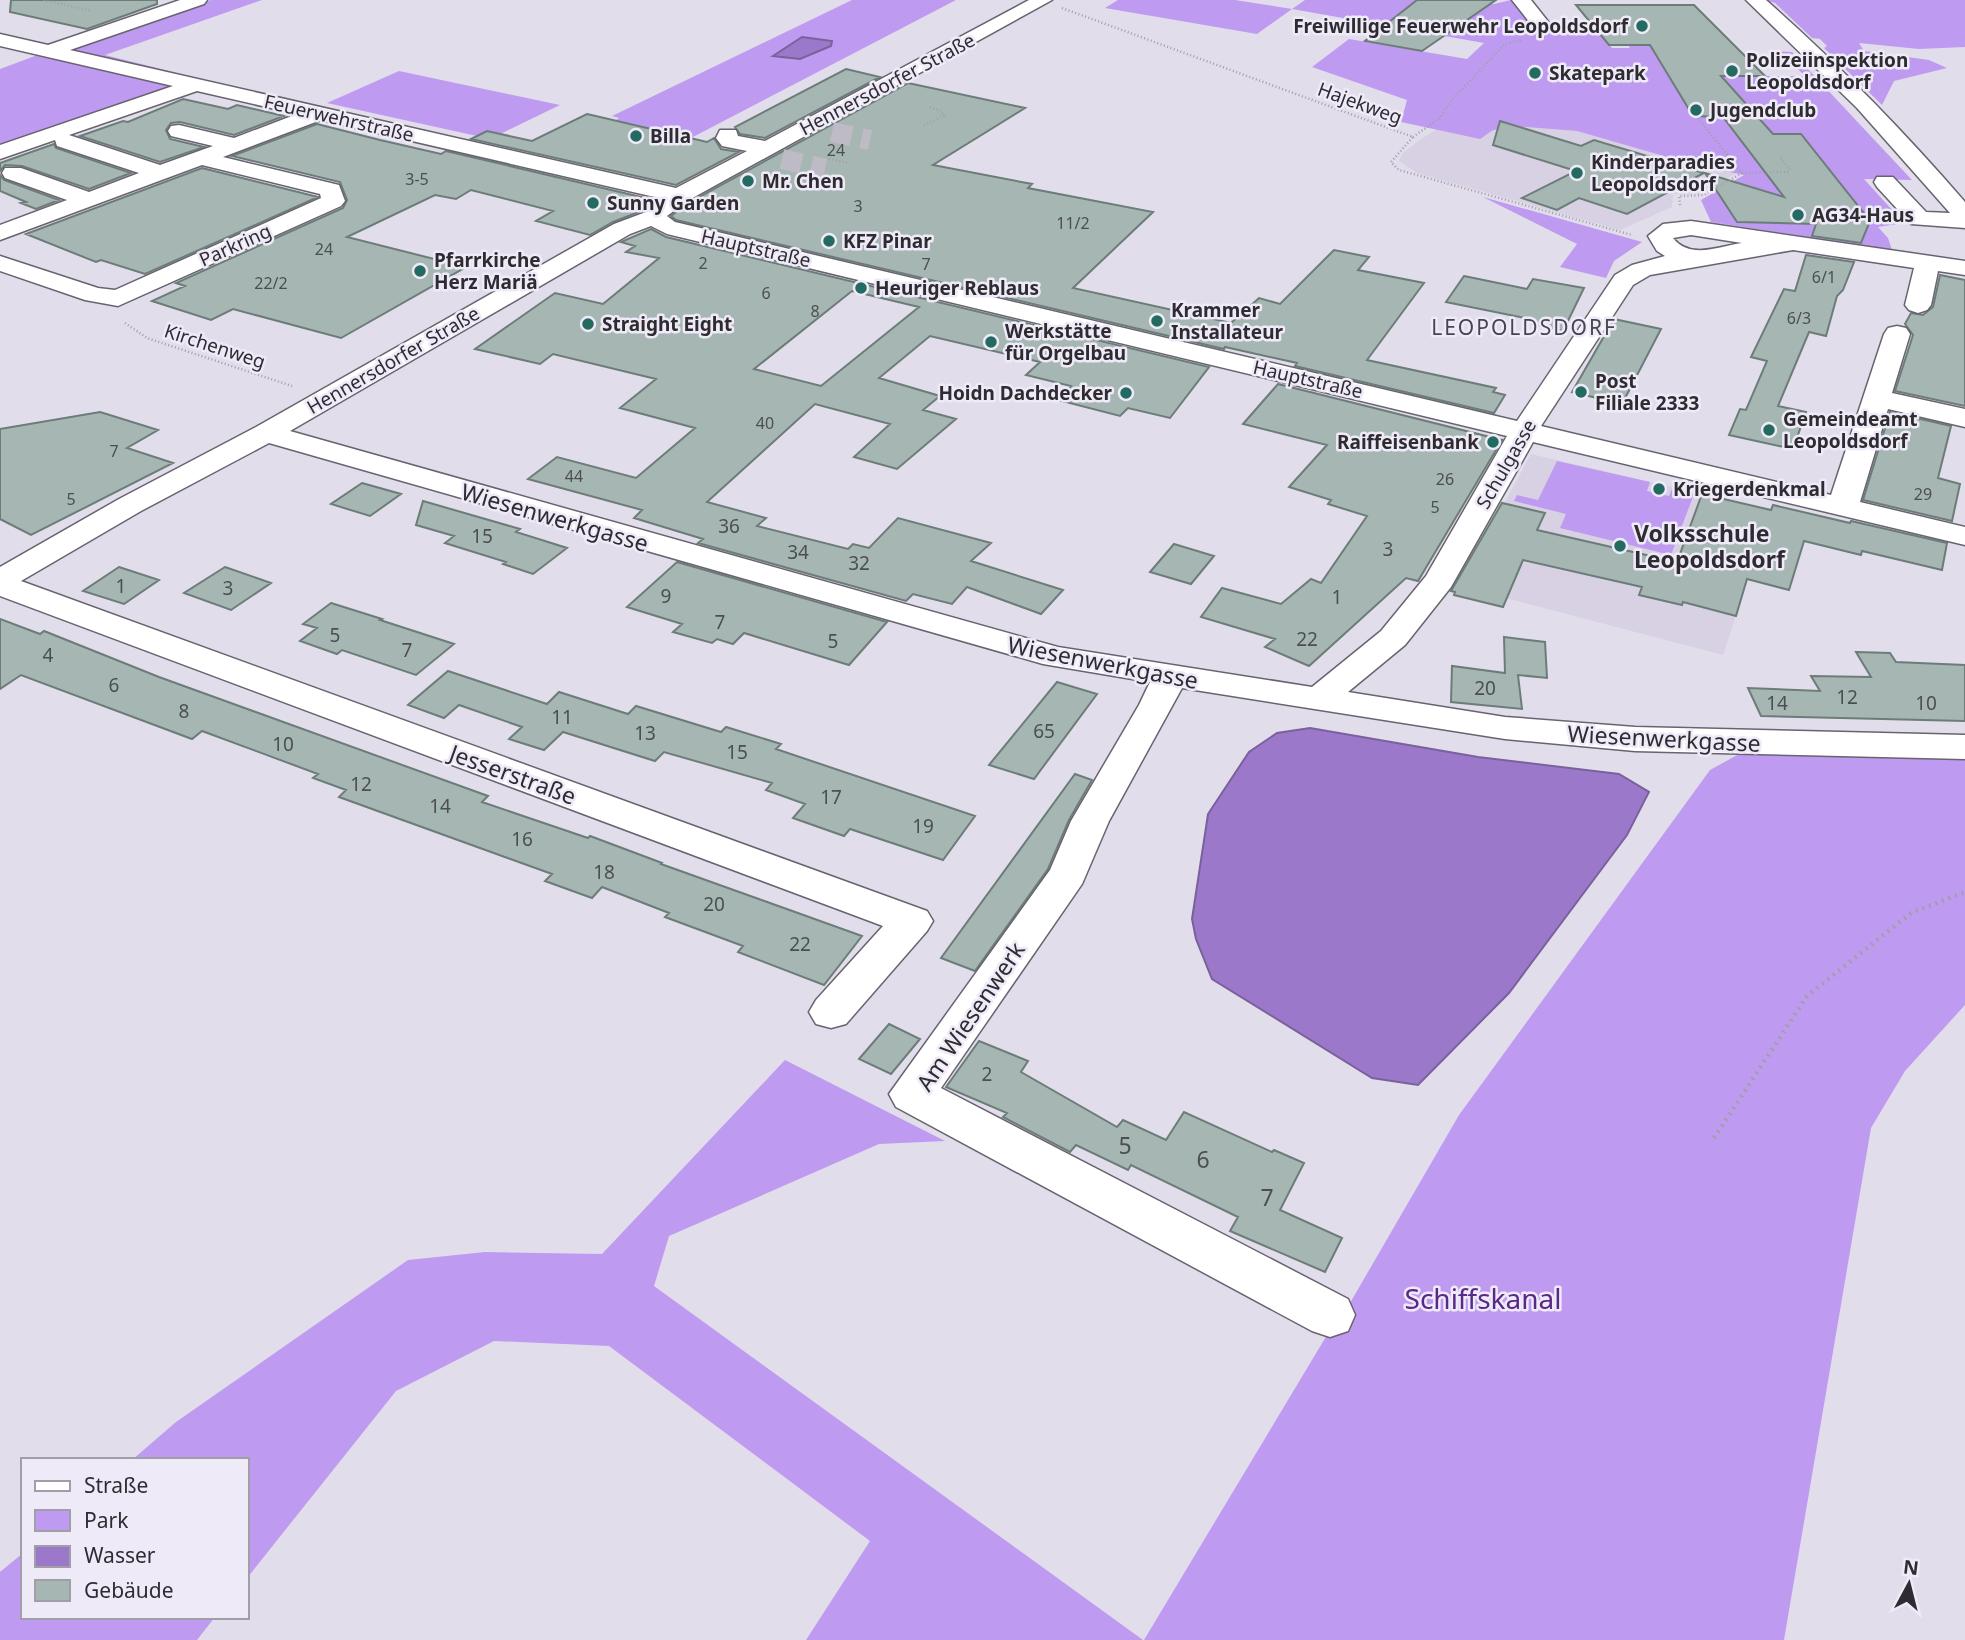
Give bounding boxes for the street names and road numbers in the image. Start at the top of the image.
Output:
street label: Hennersdorfer Straße [795,27,979,141]
street label: Hajekweg [1314,76,1406,130]
street label: Feuerwehrstraße [262,88,416,148]
street label: Parkring [195,218,275,272]
street label: Hauptstraße [699,223,813,273]
street label: Hennersdorfer Straße [302,300,484,420]
street label: Kirchenweg [161,317,269,375]
street label: Hauptstraße [1251,354,1365,404]
street label: Schulgasse [1470,415,1542,513]
street label: Wiesenwerkgasse [458,475,652,559]
street label: Wiesenwerkgasse [1005,628,1201,696]
street label: Wiesenwerkgasse [1567,717,1761,759]
street label: Jesserstraße [443,736,581,812]
street label: Am Wiesenwerk [908,935,1032,1097]

